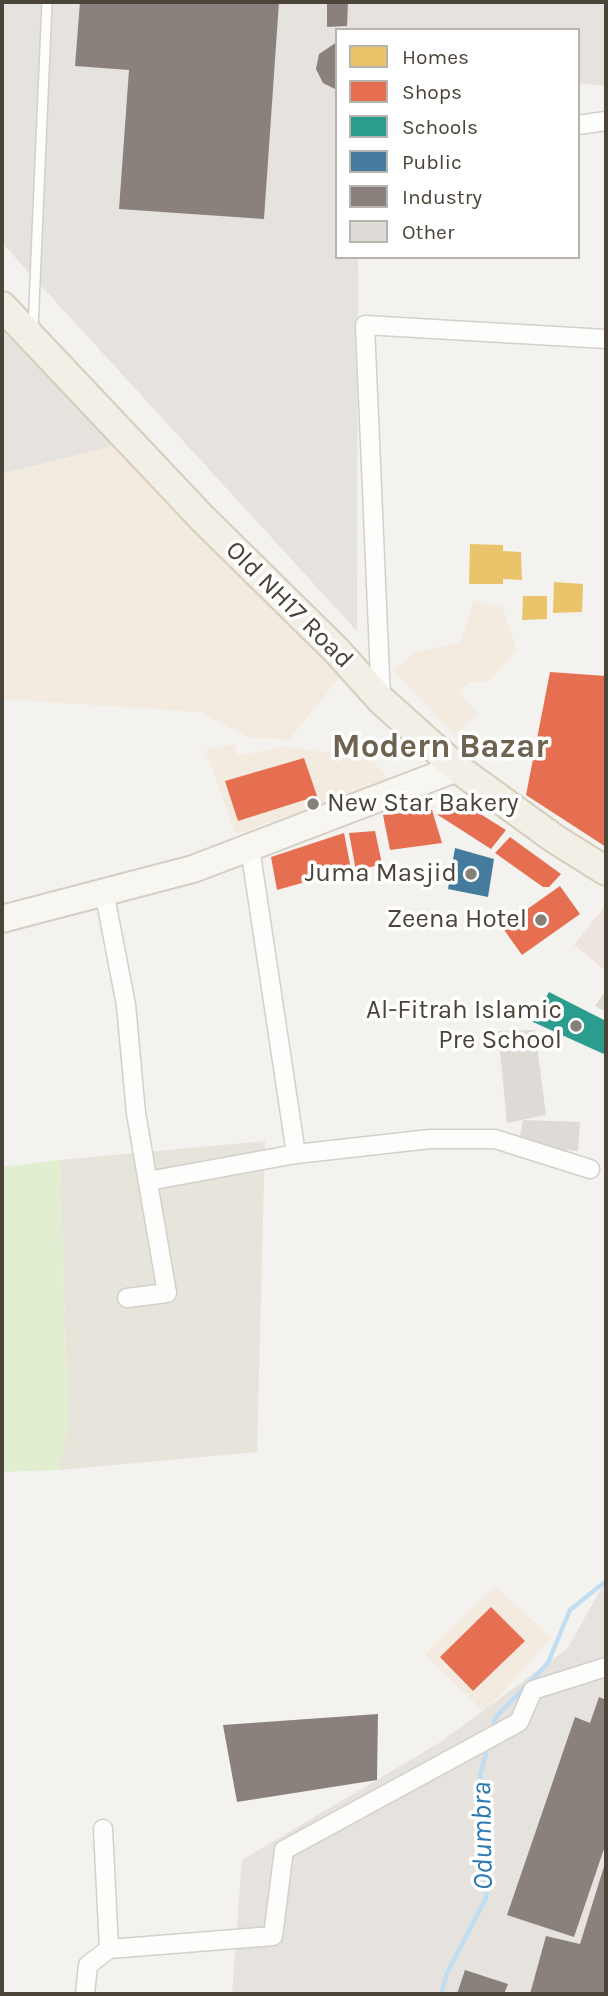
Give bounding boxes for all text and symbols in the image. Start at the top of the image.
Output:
legend [335,28,580,259]
text: Homes [402,45,469,69]
text: Shops [402,80,462,104]
text: Schools [402,115,478,139]
text: Public [402,150,462,174]
text: Industry [402,185,482,209]
text: Other [402,220,455,244]
street label: Old NH17 Road [219,535,359,675]
district label: Modern Bazar [332,728,548,768]
place label: New Star Bakery [327,788,519,820]
marker: New Star Bakery [305,796,321,812]
place label: Juma Masjid [305,858,457,890]
marker: Juma Masjid [463,866,479,882]
place label: Zeena Hotel [387,904,527,936]
marker: Zeena Hotel [533,912,549,928]
place label: Al-Fitrah Islamic Pre School [366,995,562,1056]
marker: Al-Fitrah Islamic Pre School [568,1018,584,1034]
water label: Odumbra [465,1781,501,1891]

